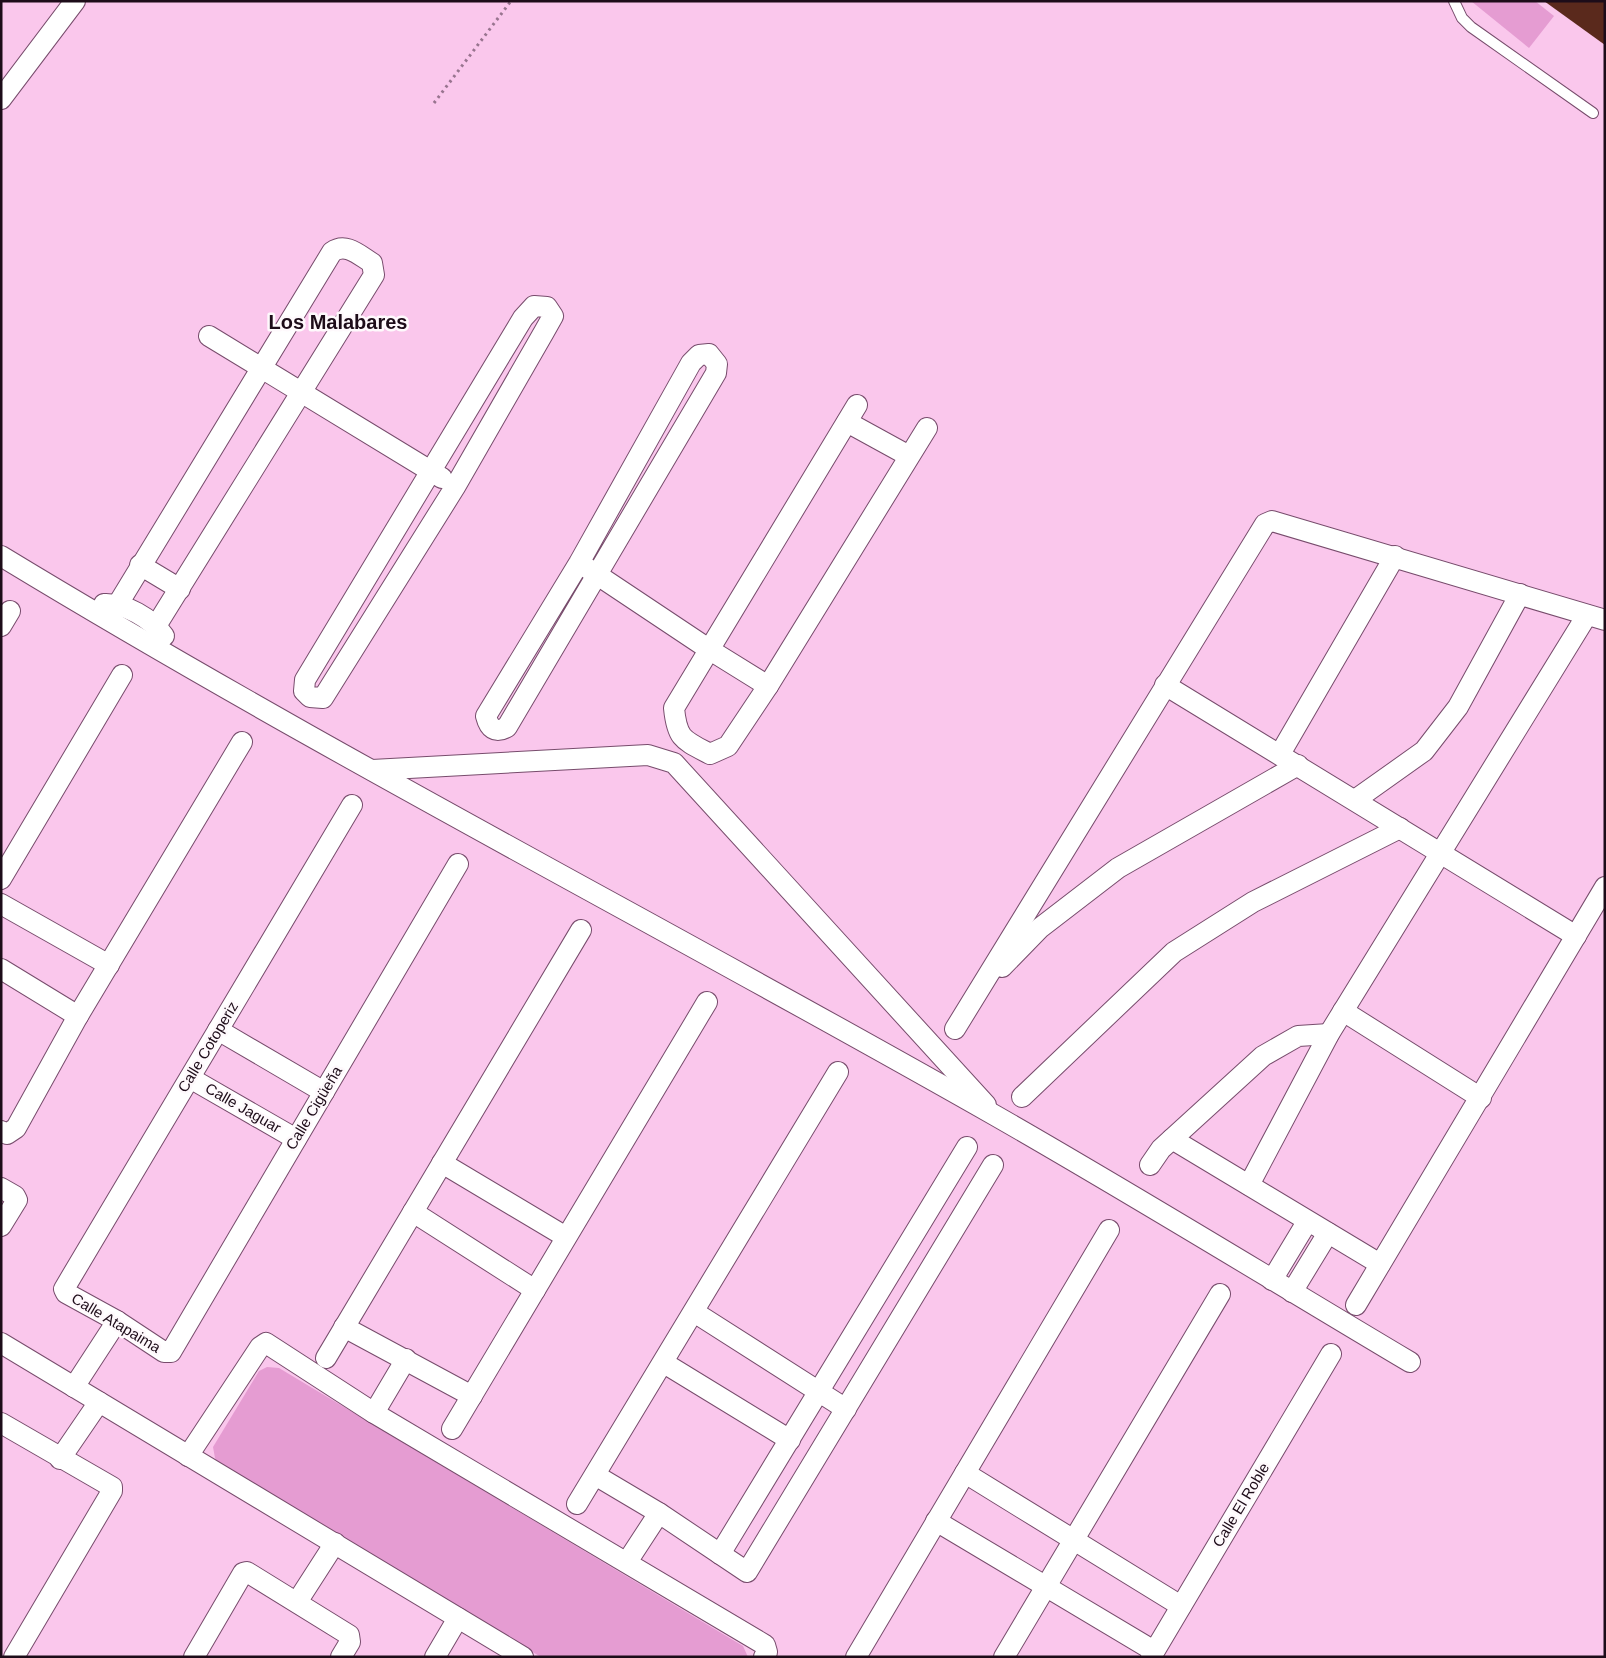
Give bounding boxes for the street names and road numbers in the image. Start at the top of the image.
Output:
street label: Calle Cotoperiz [174,998,241,1095]
street label: Calle Cigüeña [282,1062,345,1153]
street label: Calle Jaguar [203,1079,284,1136]
street label: Calle Atapaima [69,1289,164,1356]
street label: Calle El Roble [1209,1460,1272,1550]

